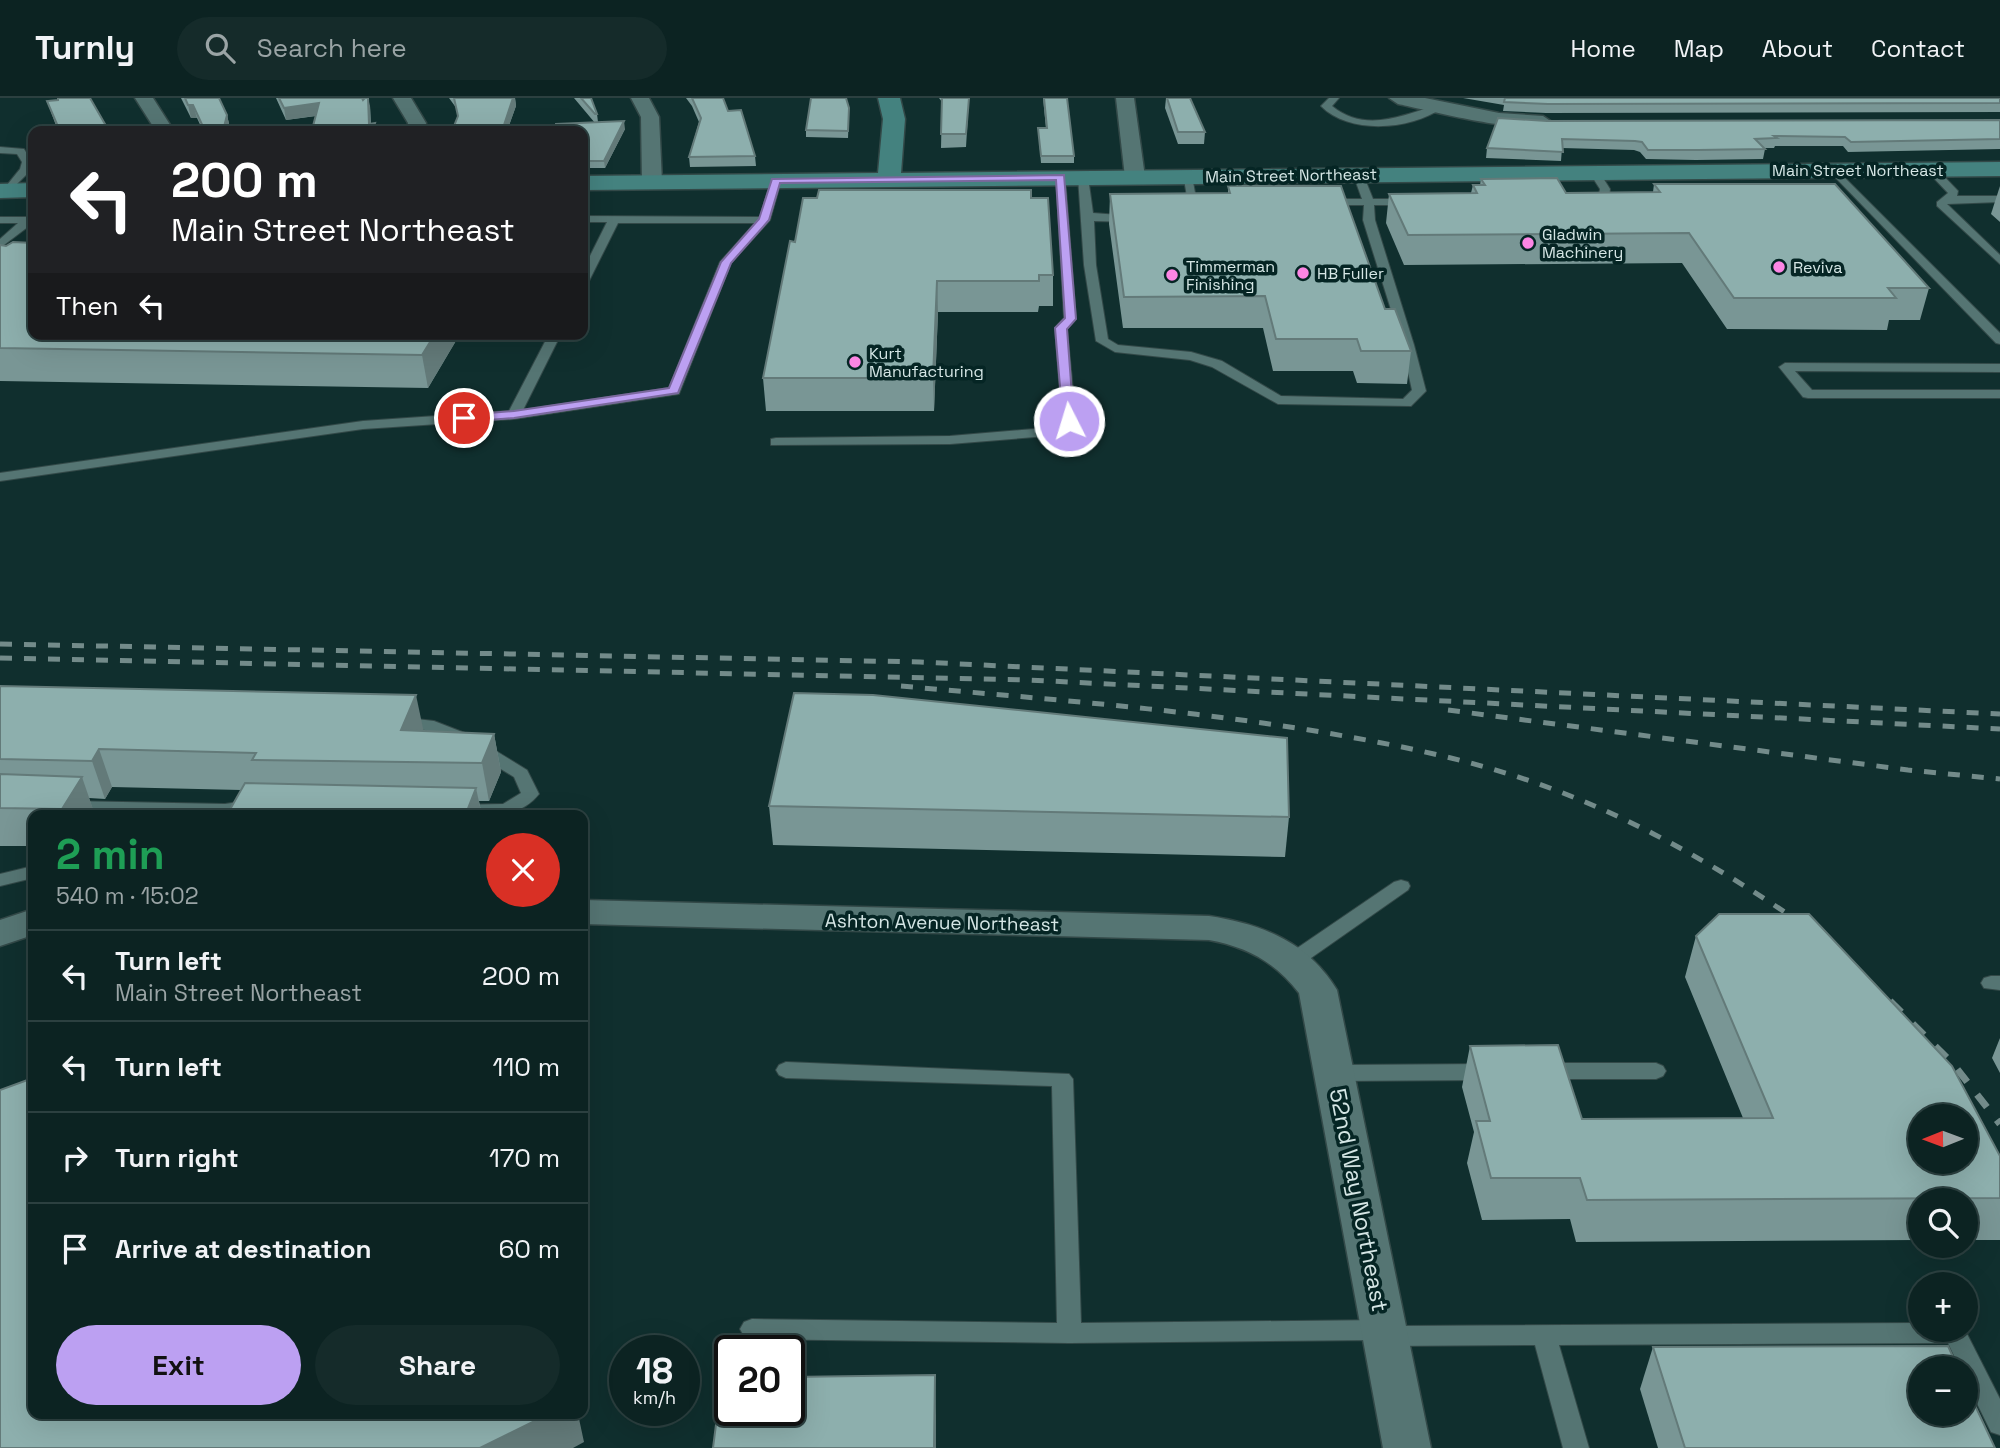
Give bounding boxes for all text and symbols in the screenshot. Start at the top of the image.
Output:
search box [177,17,667,80]
text: Turnly [35,27,135,69]
icon: search [201,29,239,67]
text: Search here [257,31,407,65]
text: Home [1570,33,1636,64]
text: Map [1674,33,1724,64]
text: About [1762,33,1833,64]
text: Contact [1871,33,1965,64]
text: 200 m [171,149,318,211]
icon: left [56,154,147,245]
street label: Main Street Northeast [1772,160,1944,181]
street label: Main Street Northeast [1205,164,1377,187]
text: Main Street Northeast [171,210,515,250]
place label: Gladwin Machinery [1542,224,1623,263]
marker: Gladwin Machinery [1520,235,1536,251]
place label: Timmerman Finishing [1186,256,1275,295]
place label: Reviva [1793,257,1842,278]
marker: Reviva [1771,259,1787,275]
place label: HB Fuller [1317,263,1384,284]
marker: HB Fuller [1295,265,1311,281]
marker: Timmerman Finishing [1164,267,1180,283]
icon: left [133,287,171,325]
text: Then [56,289,119,323]
place label: Kurt Manufacturing [869,343,984,382]
marker: Kurt Manufacturing [847,354,863,370]
position arrow [1032,384,1106,458]
pin [434,388,494,448]
icon: arrive [445,399,483,437]
text: 2 min [56,828,165,881]
button: close [486,833,560,907]
text: 540 m · 15:02 [56,881,199,911]
street label: Ashton Avenue Northeast [825,908,1059,937]
text: Turn left [115,944,222,978]
icon: left [56,957,94,995]
text: 200 m [482,959,560,993]
text: Main Street Northeast [115,978,362,1008]
icon: left [56,1048,94,1086]
text: Turn left [115,1050,222,1084]
text: 110 m [493,1050,560,1084]
street label: 52nd Way Northeast [1323,1086,1395,1314]
north arrow [1908,1104,1978,1174]
map controls [1908,1104,1978,1426]
icon: right [56,1139,94,1177]
text: Turn right [115,1141,239,1175]
text: 170 m [489,1141,560,1175]
button: search [1908,1188,1978,1258]
icon: arrive [56,1230,94,1268]
text: Arrive at destination [115,1232,372,1266]
text: 60 m [498,1232,560,1266]
button: + [1908,1272,1978,1342]
button: Exit [56,1325,301,1405]
button: Share [315,1325,560,1405]
speed limit sign: 20 [714,1335,805,1426]
text: 18 [636,1349,673,1393]
button: − [1908,1356,1978,1426]
text: km/h [633,1386,676,1409]

